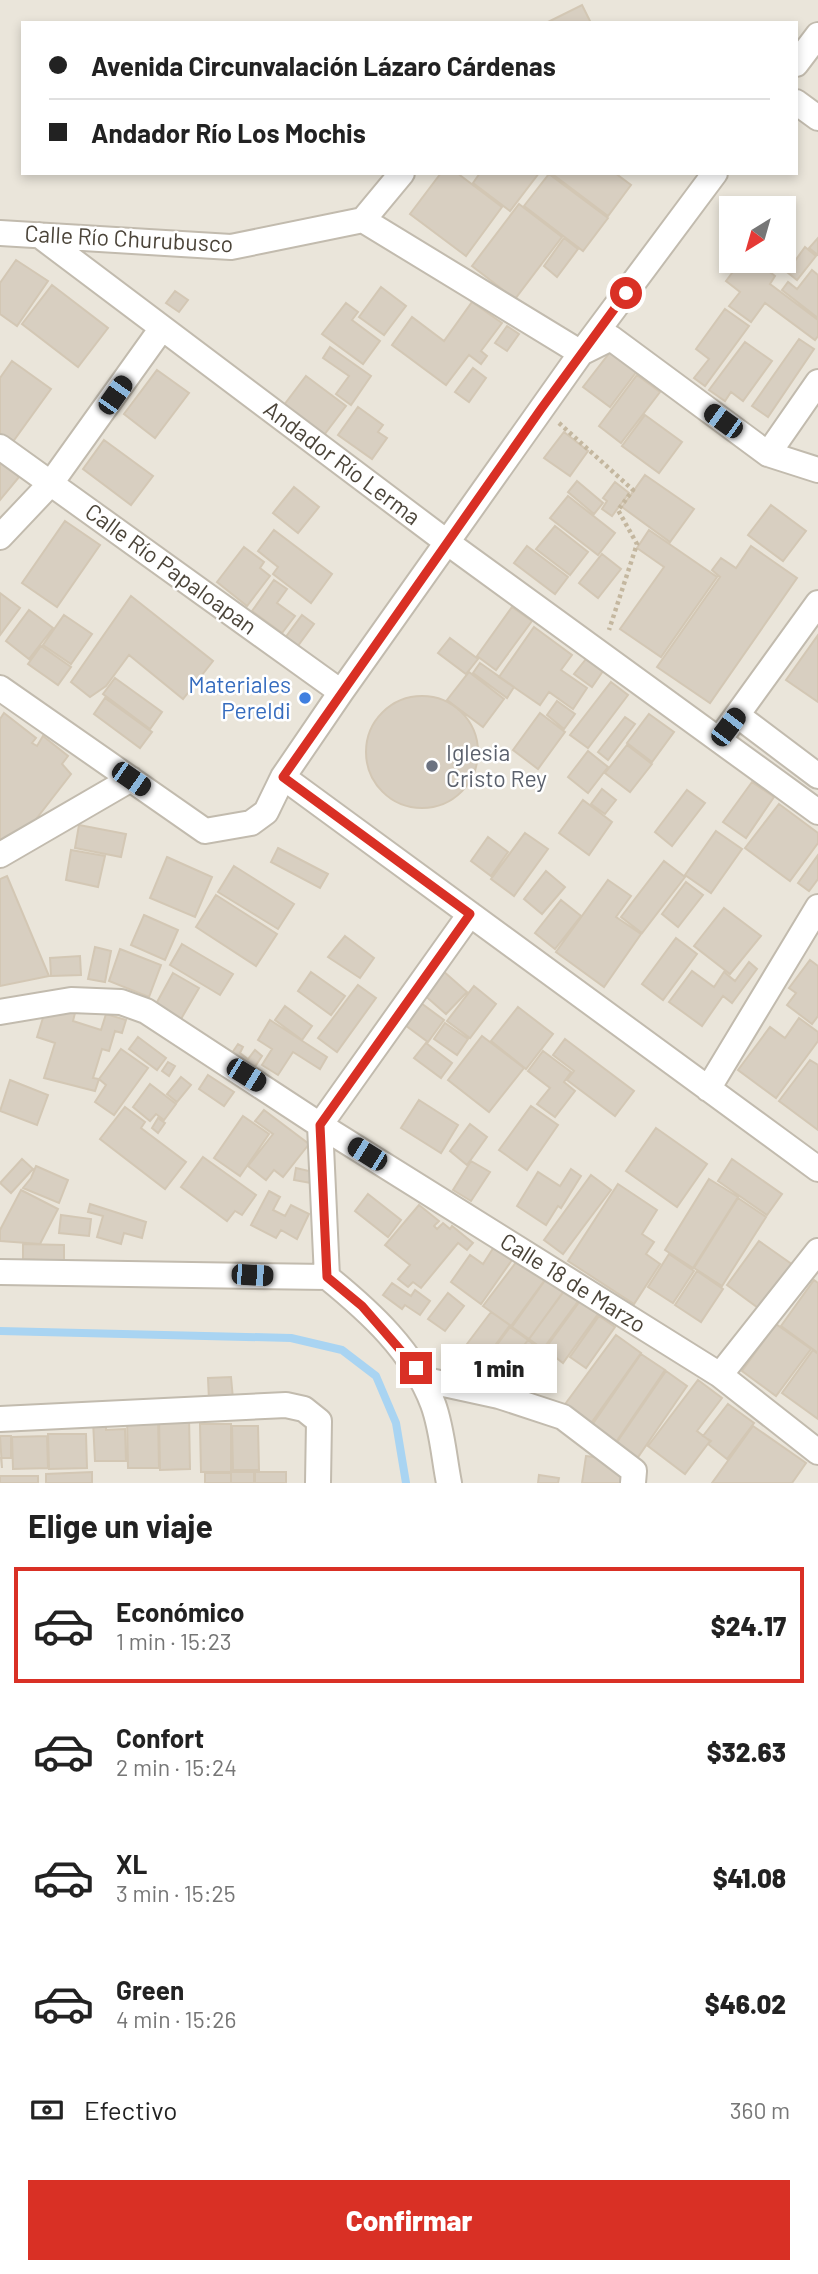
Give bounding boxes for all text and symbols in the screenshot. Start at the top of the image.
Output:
text: Avenida Circunvalación Lázaro Cárdenas [91,50,556,81]
text: Andador Río Los Mochis [91,117,366,148]
north arrow [719,196,796,273]
map controls [719,196,796,273]
street label: Calle Río Churubusco [24,219,234,257]
route start [610,277,642,309]
car [95,372,136,418]
street label: Andador Río Lerma [259,394,427,530]
car [700,400,747,442]
street label: Calle Río Papaloapan [80,497,263,640]
place label: Materiales Pereldi [188,670,291,724]
marker: Materiales Pereldi [297,690,313,706]
car [707,704,750,750]
place label: Iglesia Cristo Rey [446,738,547,792]
car [108,758,155,800]
marker: Iglesia Cristo Rey [424,758,440,774]
car [223,1055,270,1095]
car [344,1134,391,1174]
street label: Calle 18 de Marzo [496,1226,652,1338]
car [231,1263,274,1287]
callout: 1 min [440,1344,556,1392]
route end [400,1352,432,1384]
text: 1 min [474,1354,524,1382]
text: Elige un viaje [28,1506,213,1544]
icon: car [32,1594,95,1657]
text: Económico [116,1596,245,1627]
text: $24.17 [711,1610,786,1641]
text: 1 min · 15:23 [116,1627,232,1655]
icon: car [32,1720,95,1783]
text: Confort [116,1722,204,1753]
text: $32.63 [707,1736,786,1767]
text: 2 min · 15:24 [116,1753,237,1781]
icon: car [32,1846,95,1909]
text: XL [116,1848,147,1879]
text: $41.08 [713,1862,786,1893]
text: 3 min · 15:25 [116,1879,236,1907]
icon: car [32,1972,95,2035]
text: Green [116,1974,184,2005]
text: $46.02 [705,1988,786,2019]
text: 4 min · 15:26 [116,2005,236,2033]
icon: cash [28,2091,66,2129]
text: Efectivo [84,2094,177,2125]
text: 360 m [730,2096,790,2124]
button: Confirmar [28,2180,790,2260]

